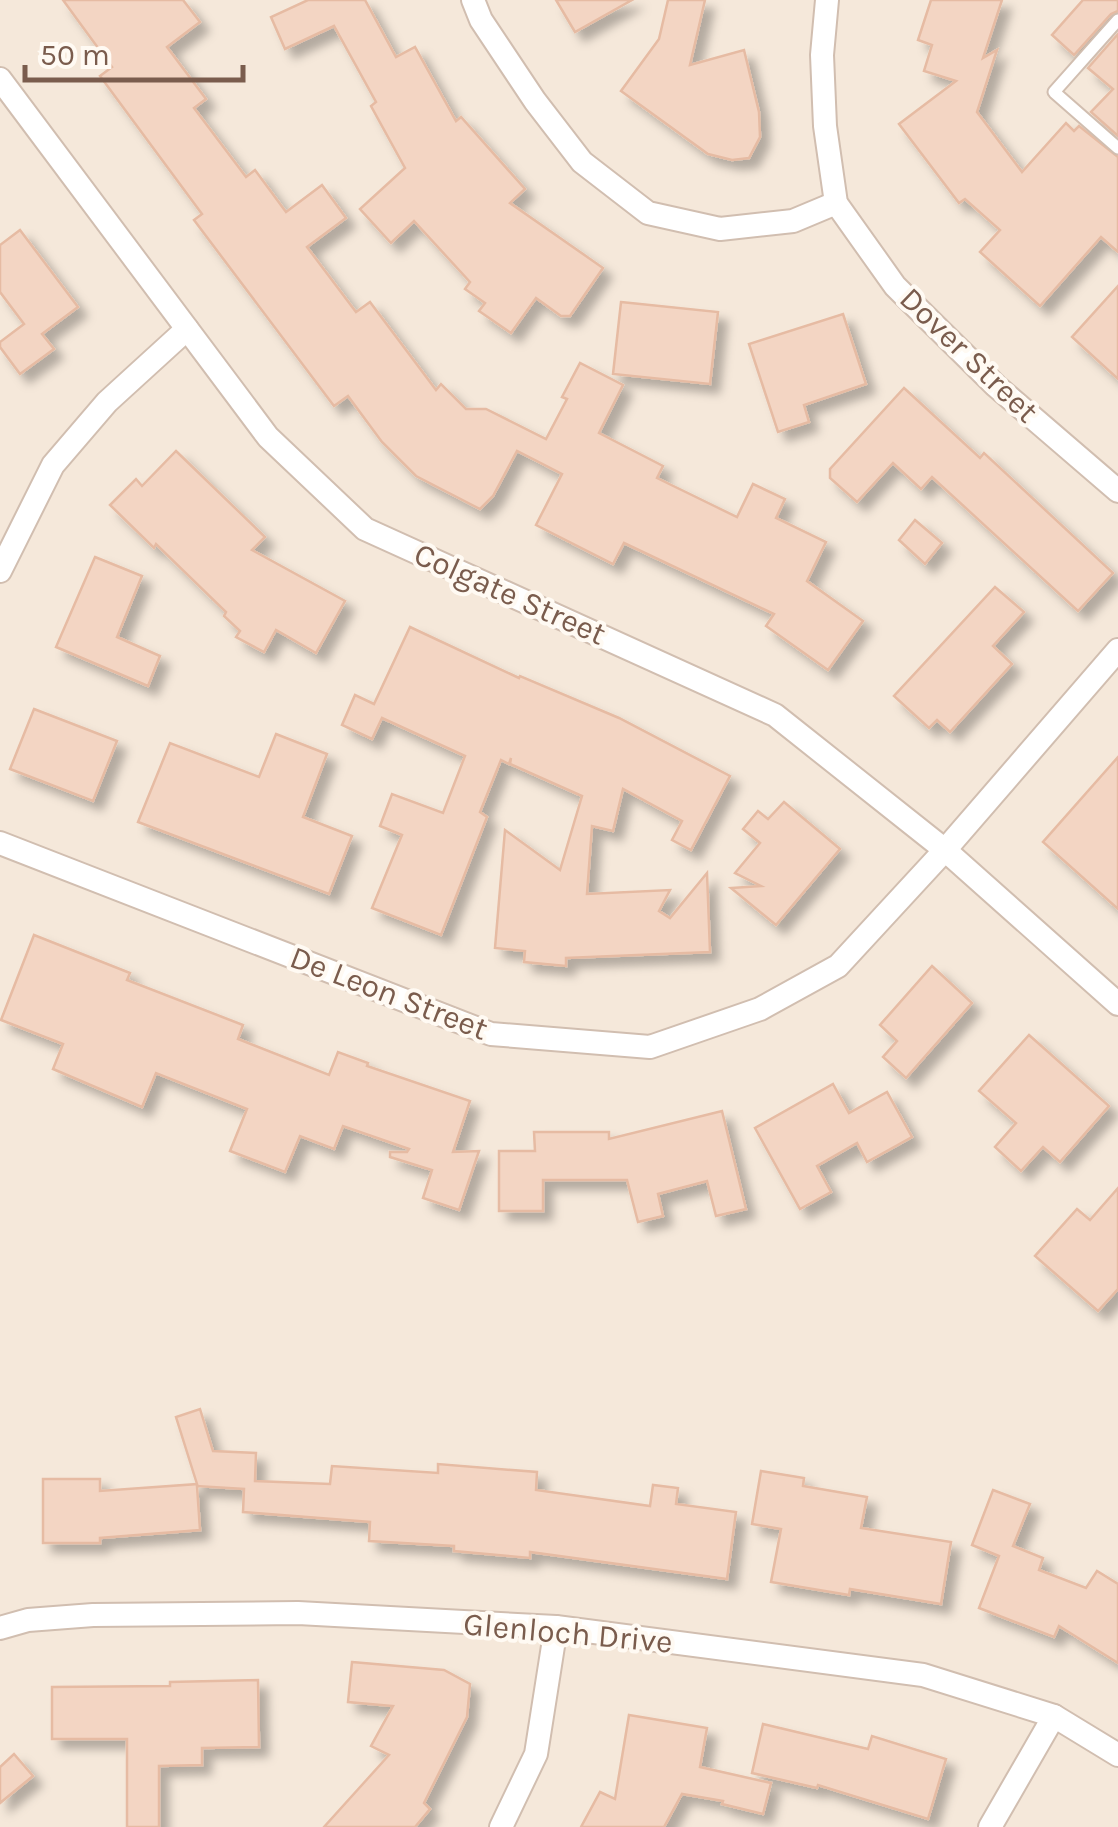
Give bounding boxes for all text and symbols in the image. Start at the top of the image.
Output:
scale bar [25,20,242,82]
text: 50 m [40,37,110,73]
street label: Dover Street [892,280,1046,430]
street label: Colgate Street [409,535,611,653]
street label: De Leon Street [285,938,493,1048]
street label: Glenloch Drive [462,1605,674,1661]

